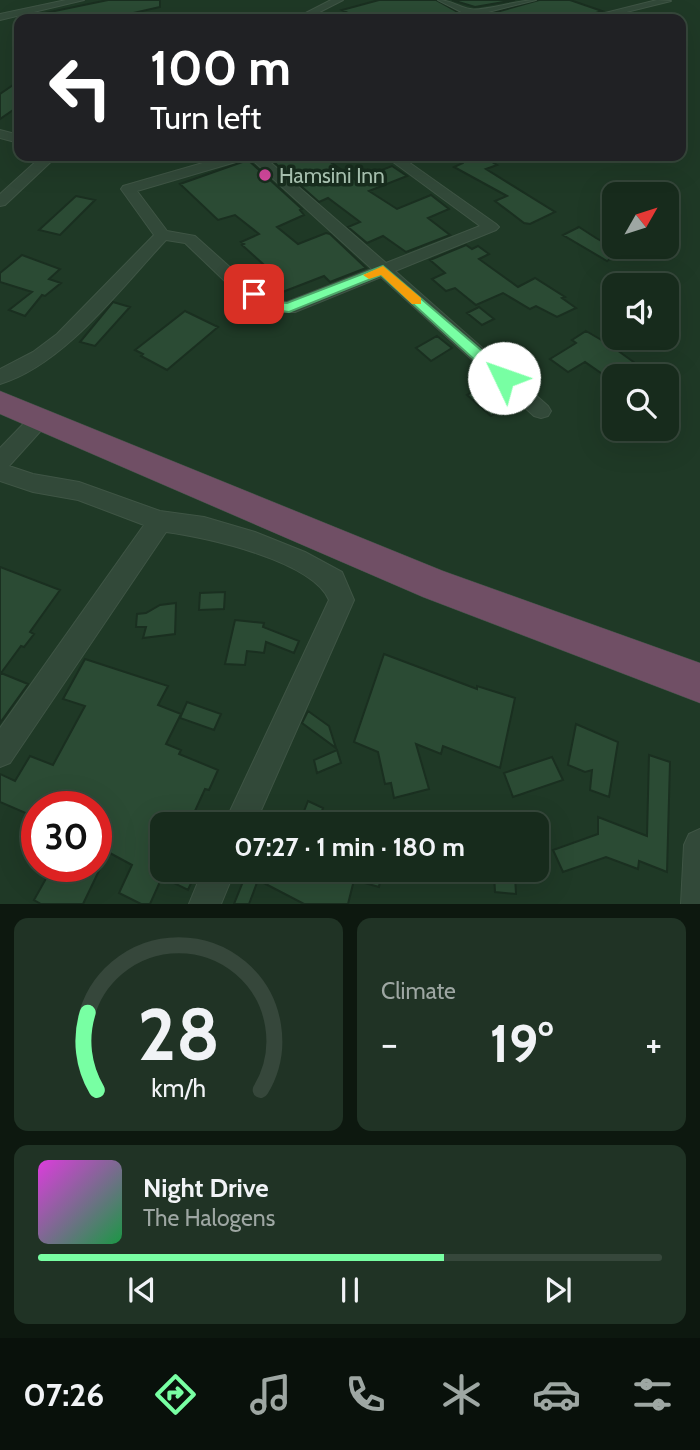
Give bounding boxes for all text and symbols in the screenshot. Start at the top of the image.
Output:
text: 100 m [150,38,291,97]
icon: left [35,42,126,133]
text: Turn left [150,98,261,137]
place label: Hamsini Inn [279,163,385,188]
marker: Hamsini Inn [257,167,273,183]
north arrow [602,182,679,259]
map controls [602,182,679,441]
pin [224,264,284,324]
button: sound [602,273,679,350]
icon: arrive [235,275,273,313]
position arrow [467,341,541,415]
button: search [602,364,679,441]
speed limit sign: 30 [21,791,112,882]
text: 07:27 · 1 min · 180 m [234,831,465,863]
text: Climate [381,977,456,1005]
text: 28 [137,991,220,1079]
text: 19° [490,1012,553,1075]
text: − [381,1020,398,1067]
text: + [645,1020,662,1067]
text: km/h [151,1073,206,1103]
text: Night Drive [143,1172,269,1204]
text: The Halogens [143,1204,275,1232]
icon: previous [123,1271,161,1309]
icon: pause [331,1271,369,1309]
icon: next [539,1271,577,1309]
icon: directions [151,1370,200,1419]
icon: music [246,1370,295,1419]
icon: phone [341,1370,390,1419]
icon: climate [437,1370,486,1419]
icon: car [532,1370,581,1419]
icon: filters [628,1370,677,1419]
text: 07:26 [23,1375,104,1414]

